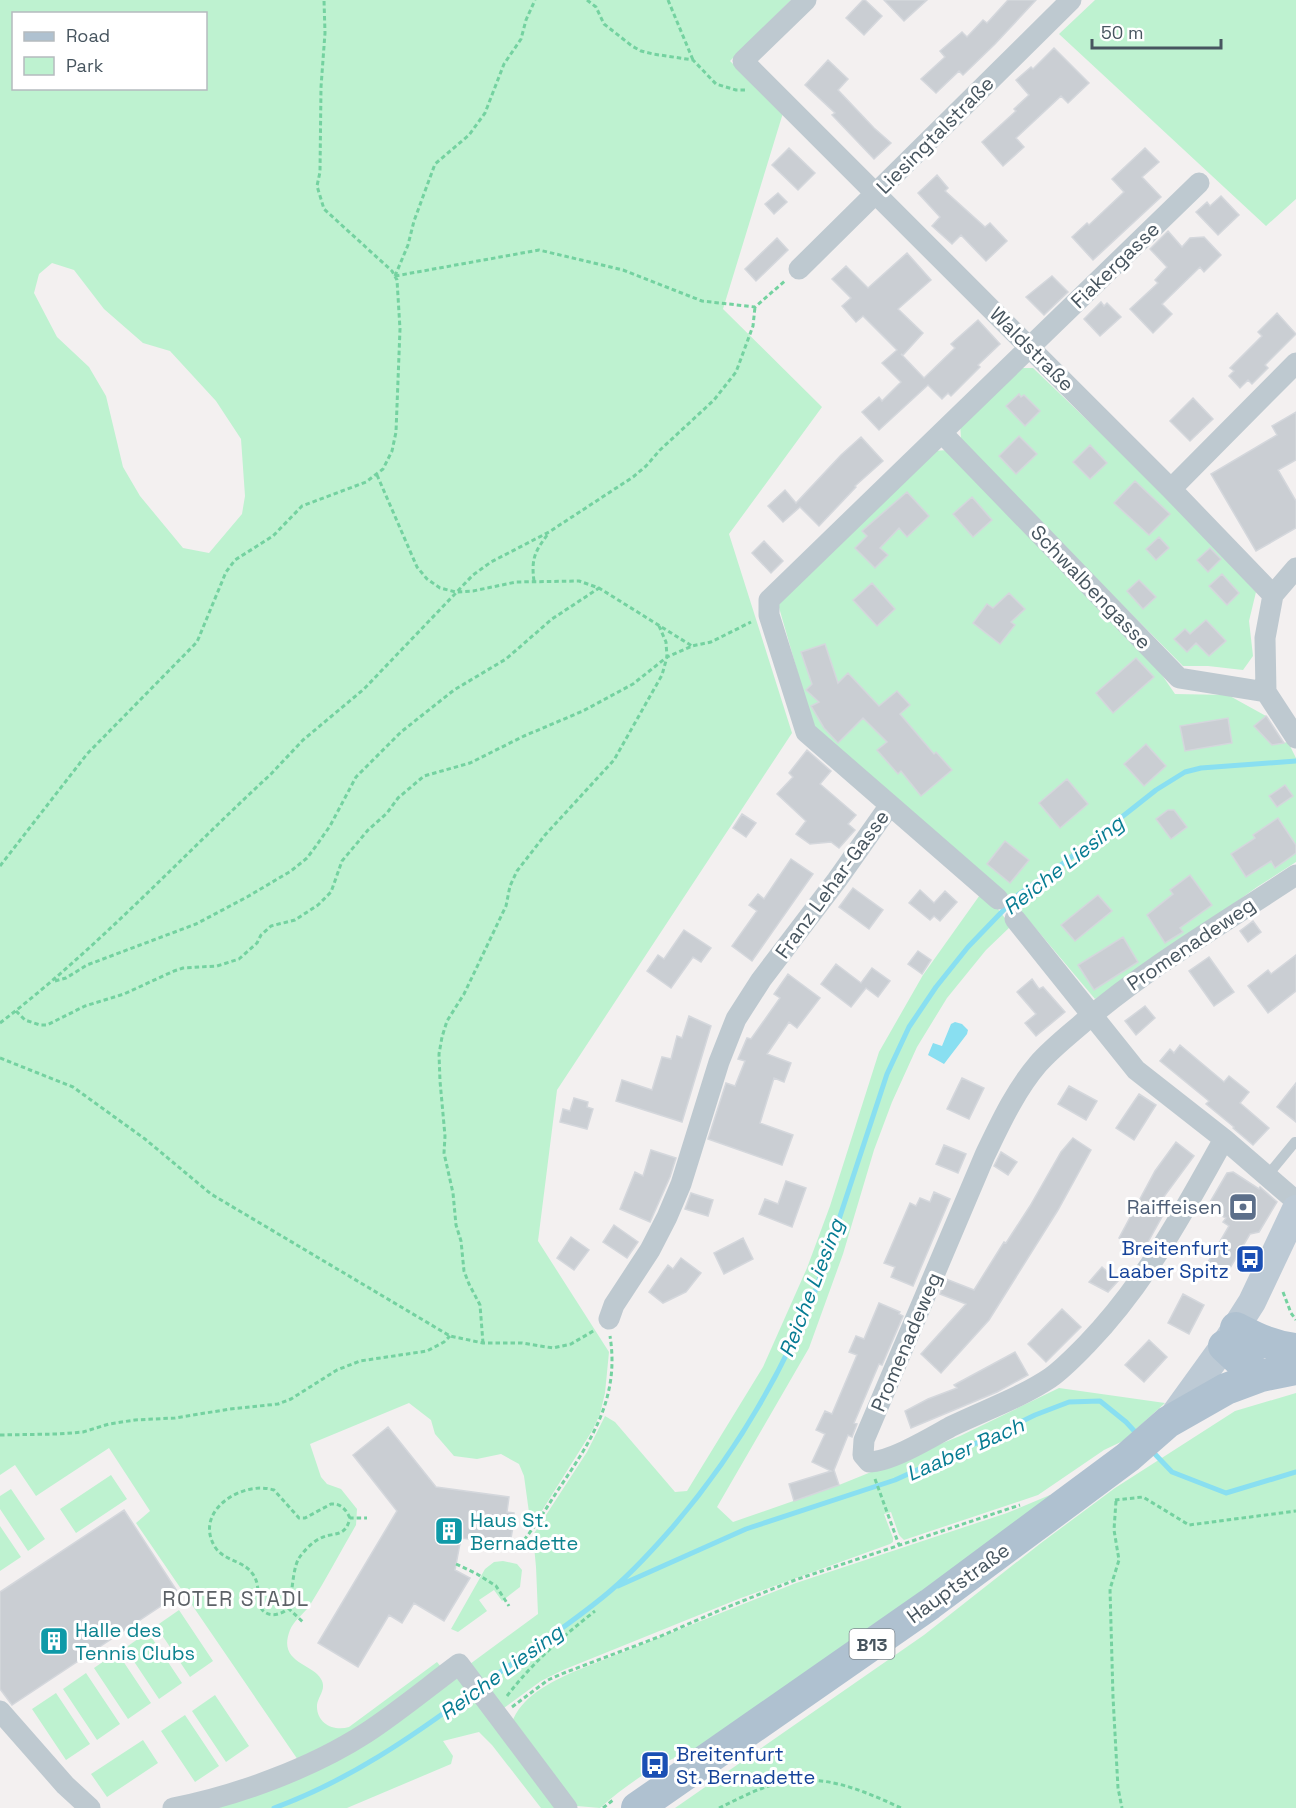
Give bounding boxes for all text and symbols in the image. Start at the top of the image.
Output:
legend [12,12,207,90]
scale bar [1092,12,1221,50]
text: 50 m [1101,21,1143,44]
text: Road [66,24,110,47]
text: Park [66,54,104,77]
street label: Liesingtalstraße [871,71,999,199]
street label: Fiakergasse [1065,216,1165,314]
street label: Waldstraße [984,301,1080,397]
street label: Schwalbengasse [1025,519,1157,655]
street label: Franz Lehar-Gasse [769,805,895,963]
water label: Reiche Liesing [997,809,1130,920]
street label: Promenadeweg [1122,892,1260,996]
bank icon: Raiffeisen [1227,1191,1259,1223]
place label: Raiffeisen [1127,1194,1222,1220]
water label: Reiche Liesing [772,1214,850,1361]
place label: Breitenfurt Laaber Spitz [1108,1235,1229,1284]
bus stop icon: Breitenfurt Laaber Spitz [1234,1243,1266,1275]
street label: Promenadeweg [865,1268,947,1416]
water label: Laaber Bach [902,1411,1029,1487]
place label: Haus St. Bernadette [470,1507,578,1556]
building icon: Haus St. Bernadette [433,1515,465,1547]
street label: Hauptstraße [901,1537,1015,1629]
district label: ROTER STADL [162,1585,310,1612]
place label: Halle des Tennis Clubs [75,1617,195,1666]
water label: Reiche Liesing [434,1617,569,1726]
building icon: Halle des Tennis Clubs [38,1625,70,1657]
road number: B13 [850,1629,894,1659]
place label: Breitenfurt St. Bernadette [676,1741,815,1790]
bus stop icon: Breitenfurt St. Bernadette [639,1749,671,1781]

